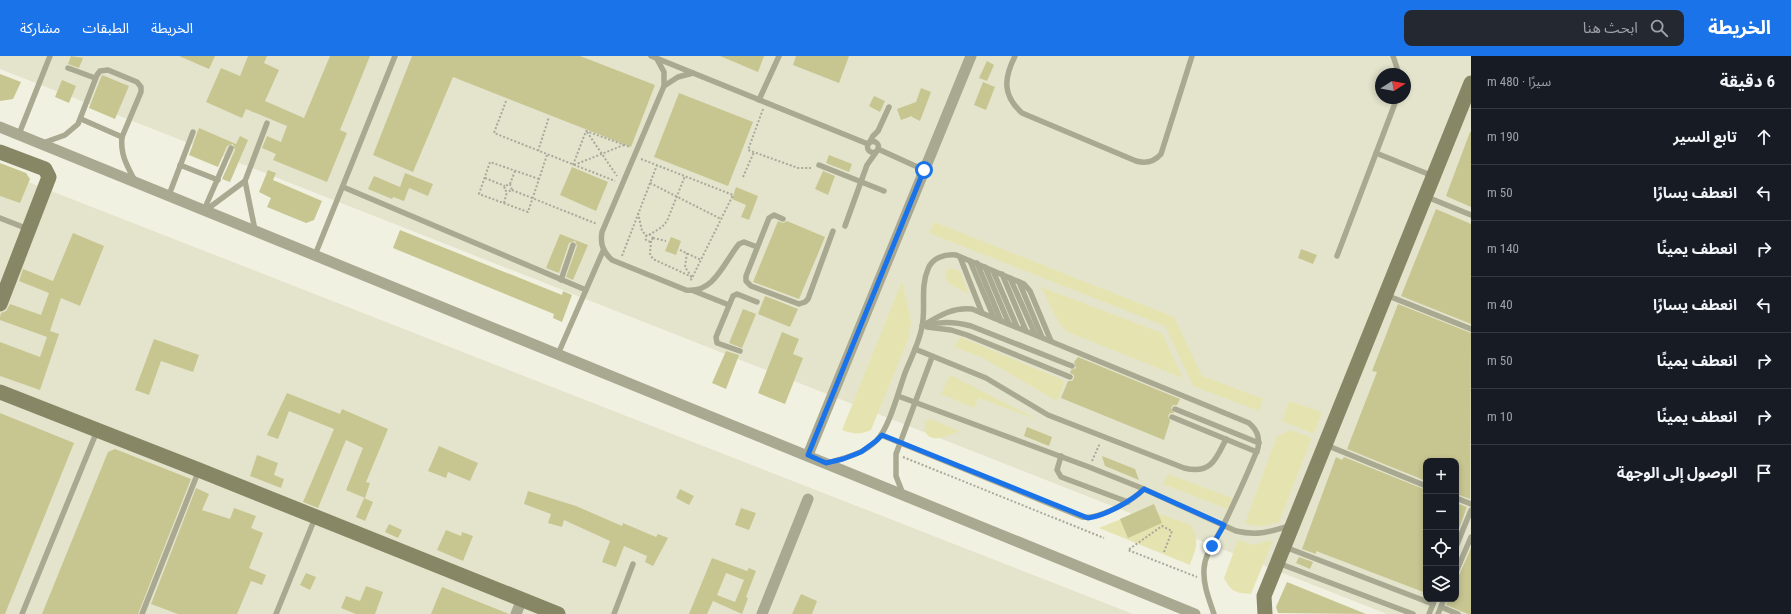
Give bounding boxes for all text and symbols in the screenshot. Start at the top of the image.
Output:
search box [1404,10,1684,46]
text: الخريطة [1708,16,1771,39]
icon: search [1648,17,1670,39]
text: ابحث هنا [1583,19,1638,37]
text: مشاركة [20,20,60,36]
text: الطبقات [82,20,129,36]
text: الخريطة [151,20,193,36]
north arrow [1375,68,1411,104]
text: 6 دقيقة [1720,71,1775,91]
text: سيرًا · 480 m [1487,74,1551,89]
icon: ahead [1753,126,1775,148]
text: تابع السير [1673,128,1737,146]
text: 190 m [1487,129,1519,144]
route start [915,161,933,179]
icon: left [1753,182,1775,204]
text: انعطف يسارًا [1653,184,1737,202]
text: 50 m [1487,185,1513,200]
icon: right [1753,238,1775,260]
text: انعطف يمينًا [1657,240,1737,258]
text: 140 m [1487,241,1519,256]
icon: left [1753,294,1775,316]
text: انعطف يسارًا [1653,296,1737,314]
text: 40 m [1487,297,1513,312]
icon: right [1753,350,1775,372]
text: انعطف يمينًا [1657,352,1737,370]
text: 50 m [1487,353,1513,368]
icon: right [1753,406,1775,428]
text: انعطف يمينًا [1657,408,1737,426]
text: 10 m [1487,409,1513,424]
map controls [1423,458,1459,602]
button: + [1423,458,1459,494]
icon: arrive [1753,462,1775,484]
text: الوصول إلى الوجهة [1617,464,1737,482]
button: − [1423,494,1459,530]
button: locate [1423,530,1459,566]
route end [1203,537,1221,555]
button: layers [1423,566,1459,602]

